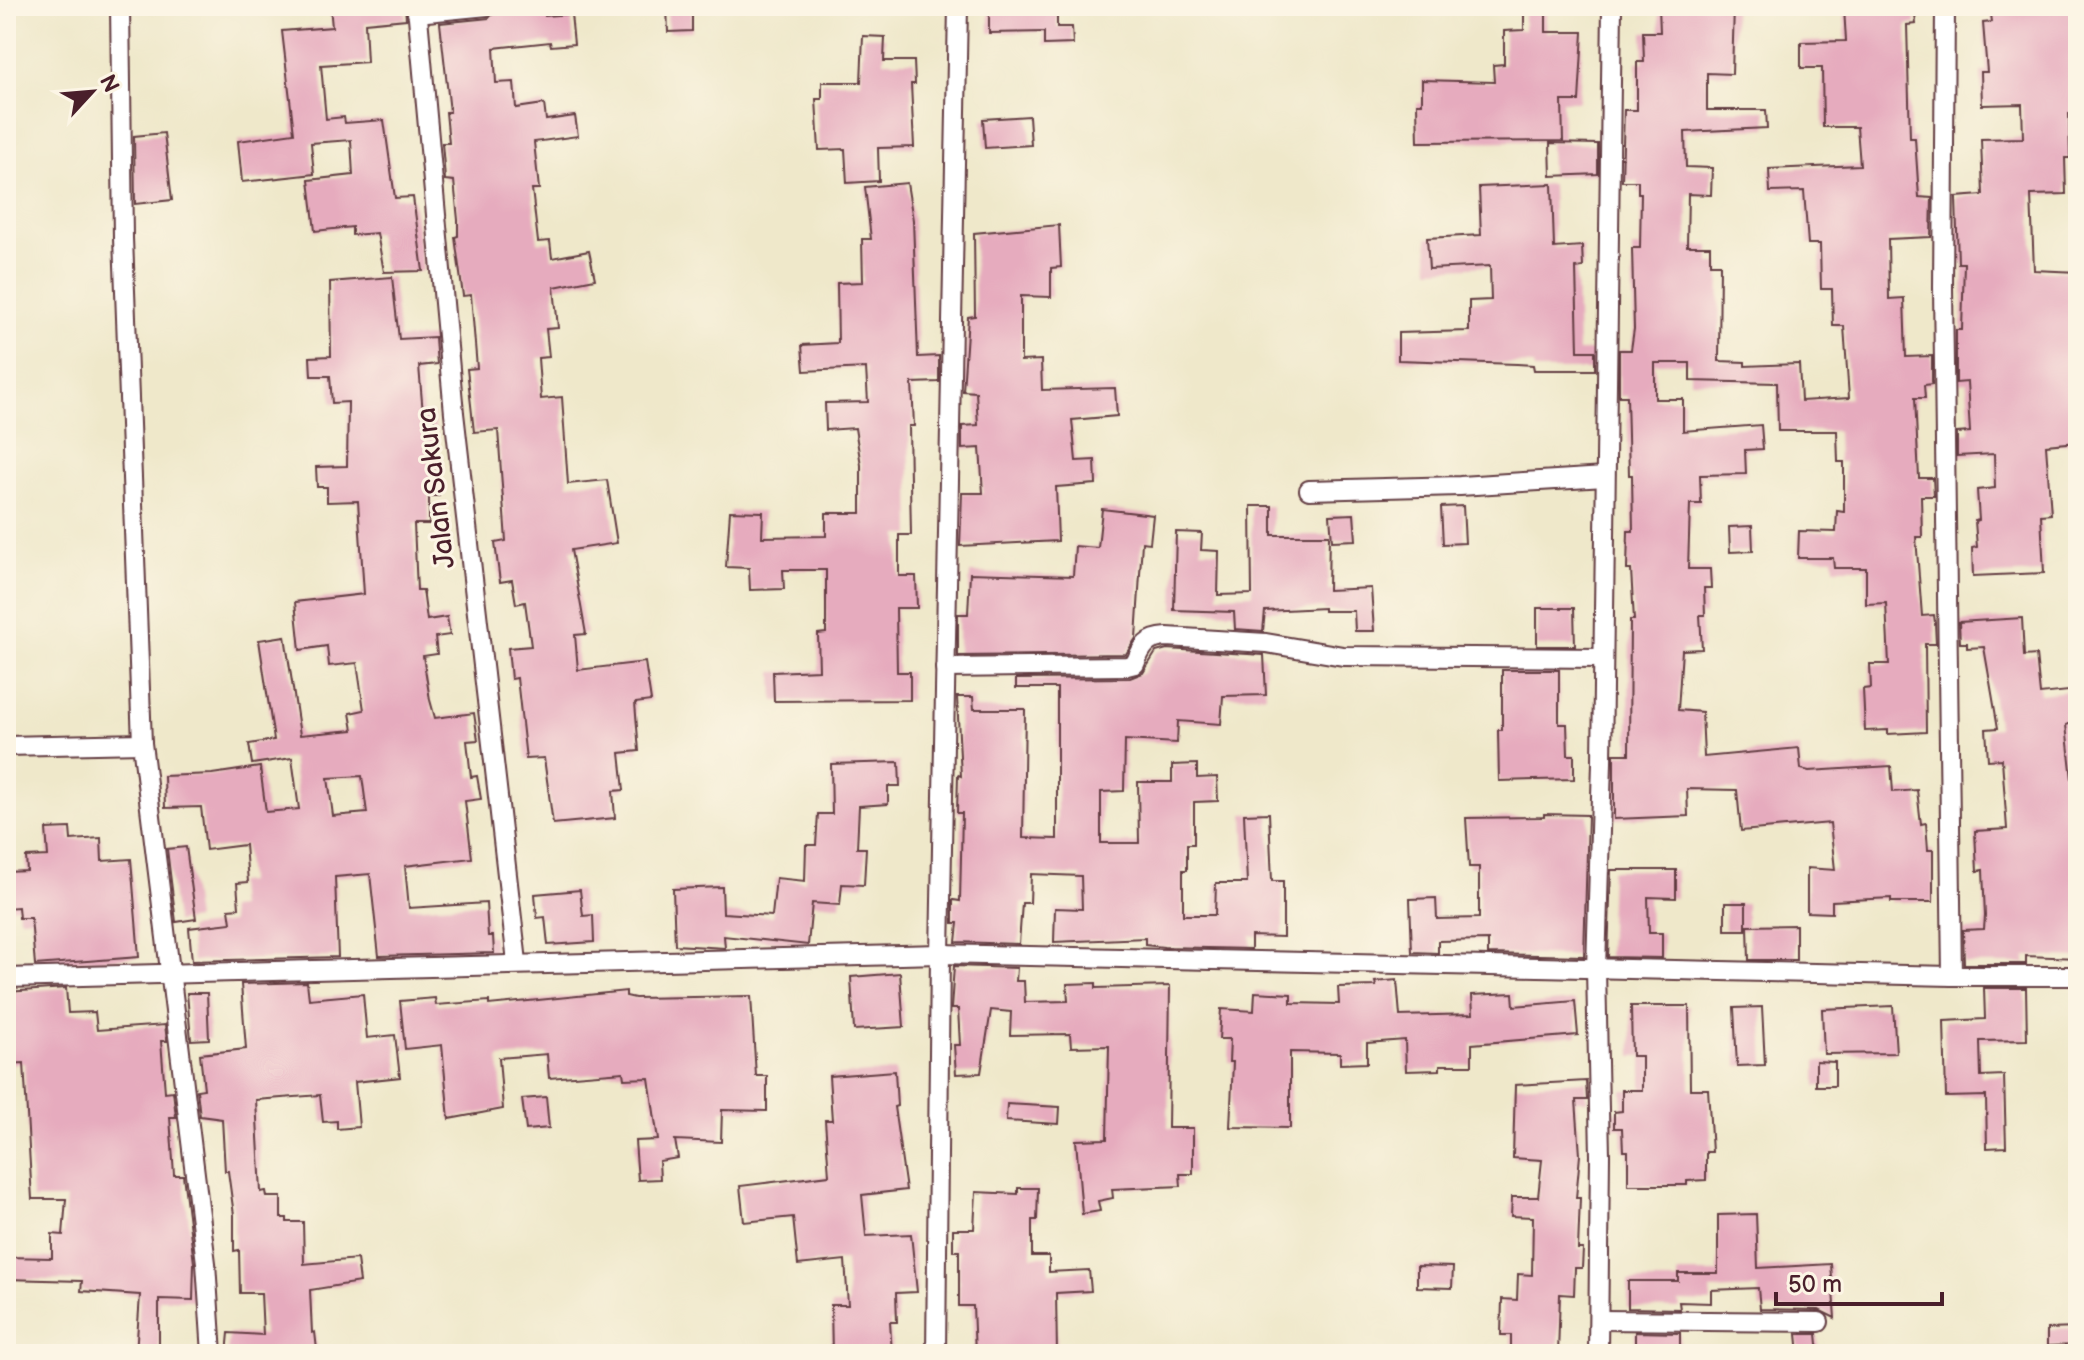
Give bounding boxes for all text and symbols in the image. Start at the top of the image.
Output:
north arrow [52,52,132,132]
text: N [93,71,124,97]
street label: Jalan Sakura [410,406,462,570]
scale bar [1776,1256,1942,1306]
text: 50 m [1788,1270,1842,1299]

